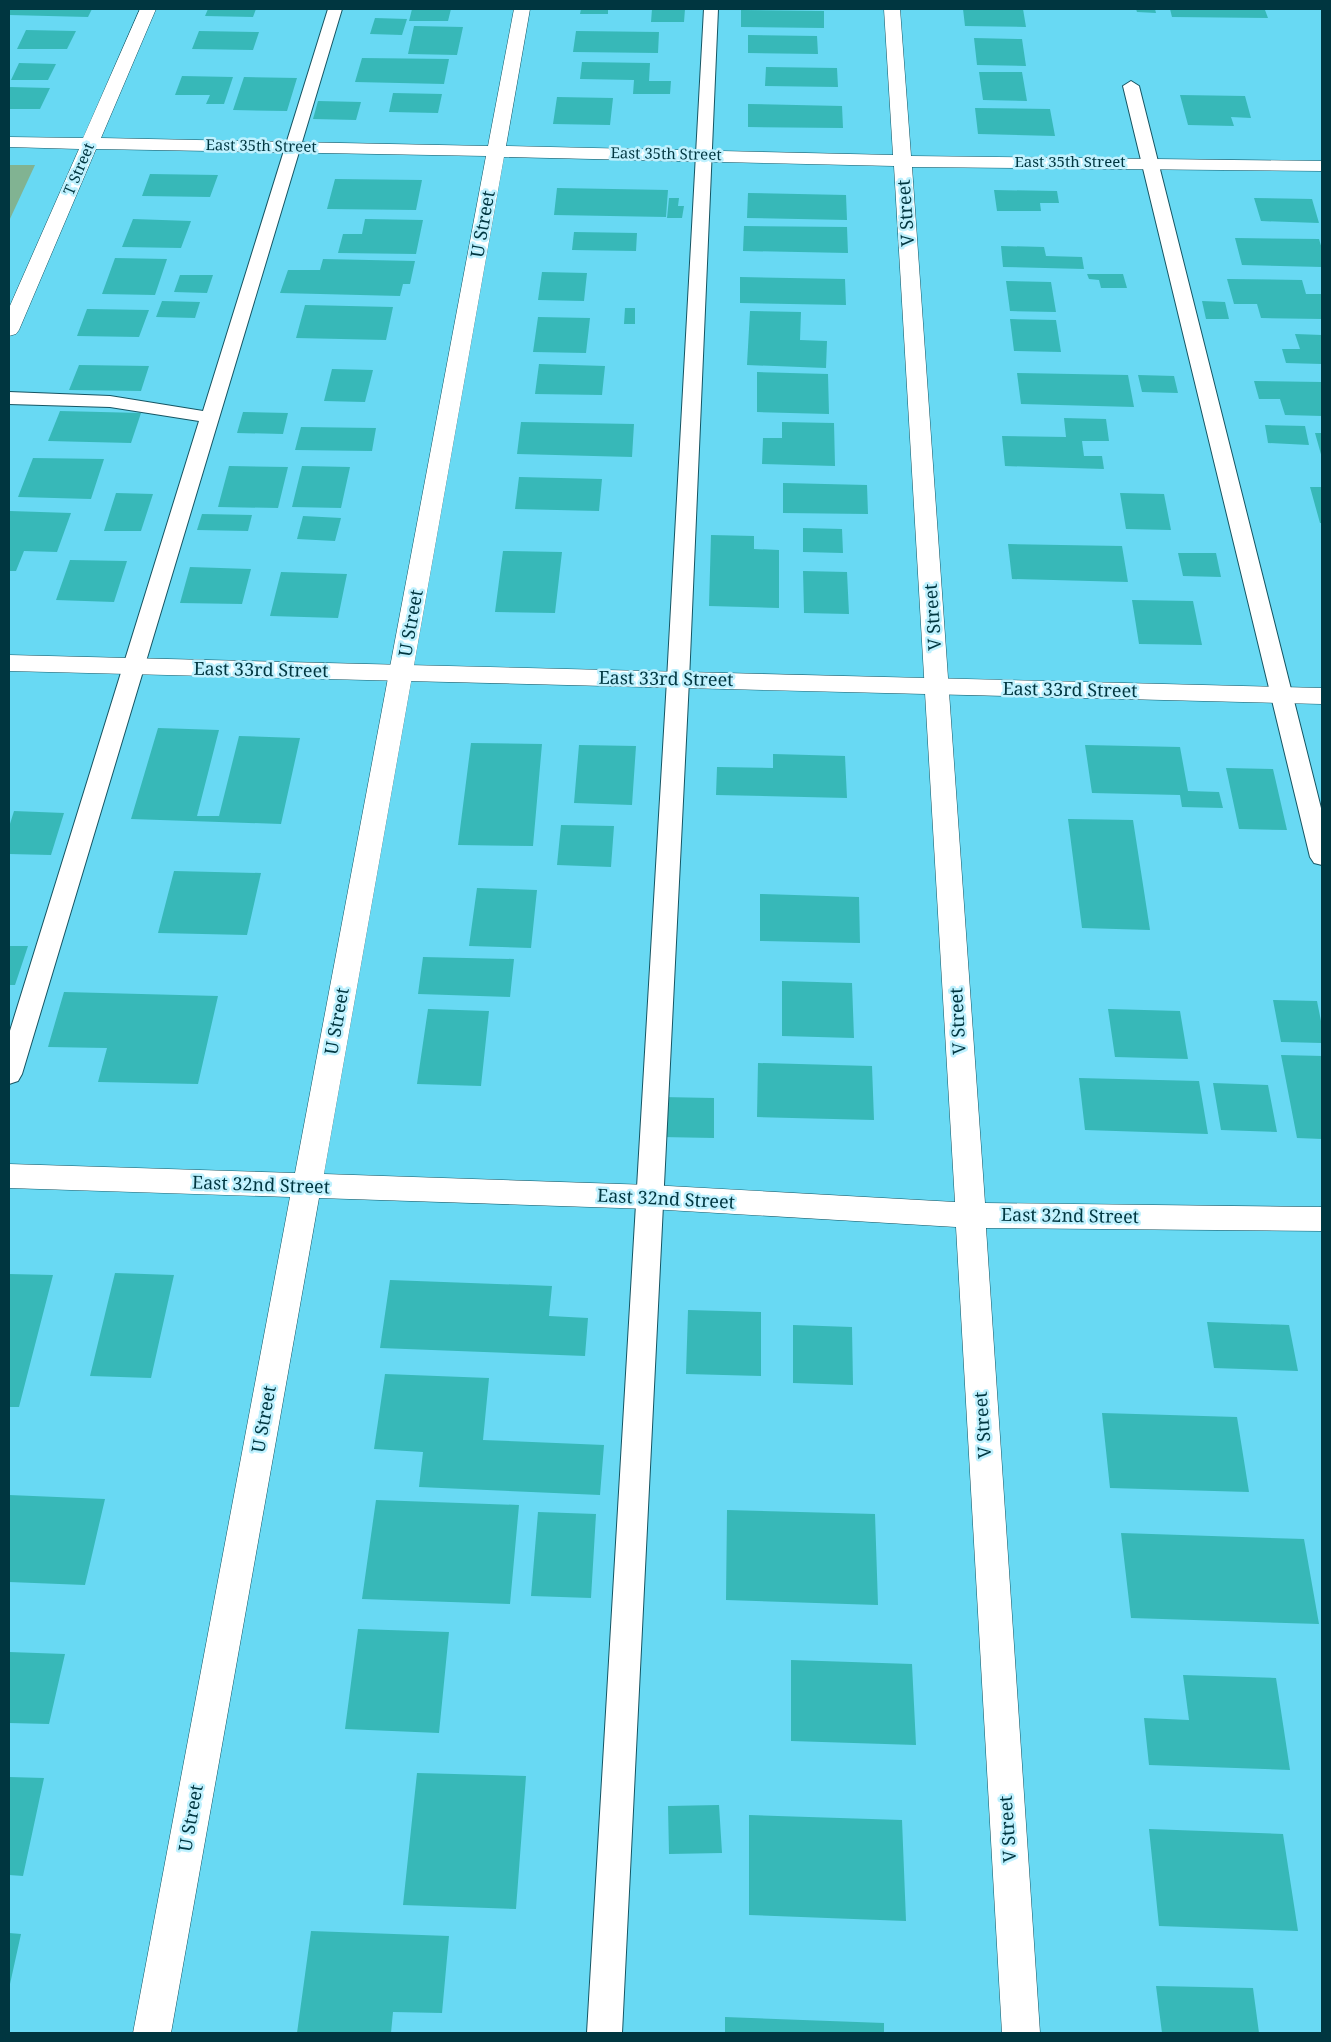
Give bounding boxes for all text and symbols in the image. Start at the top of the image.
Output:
street label: East 35th Street [205,134,317,156]
street label: T Street [58,139,98,198]
street label: East 35th Street [610,142,722,164]
street label: East 35th Street [1014,151,1126,171]
street label: V Street [891,179,919,247]
street label: U Street [464,188,500,259]
street label: V Street [918,583,946,651]
street label: U Street [392,587,428,658]
street label: East 33rd Street [193,656,329,682]
street label: East 33rd Street [598,665,734,691]
street label: East 33rd Street [1002,676,1138,702]
street label: U Street [318,985,354,1056]
street label: V Street [943,987,971,1055]
street label: East 32nd Street [192,1170,330,1198]
street label: East 32nd Street [596,1182,736,1214]
street label: East 32nd Street [1001,1202,1139,1228]
street label: U Street [245,1383,281,1454]
street label: V Street [968,1391,996,1459]
street label: U Street [172,1782,208,1853]
street label: V Street [993,1795,1021,1863]

